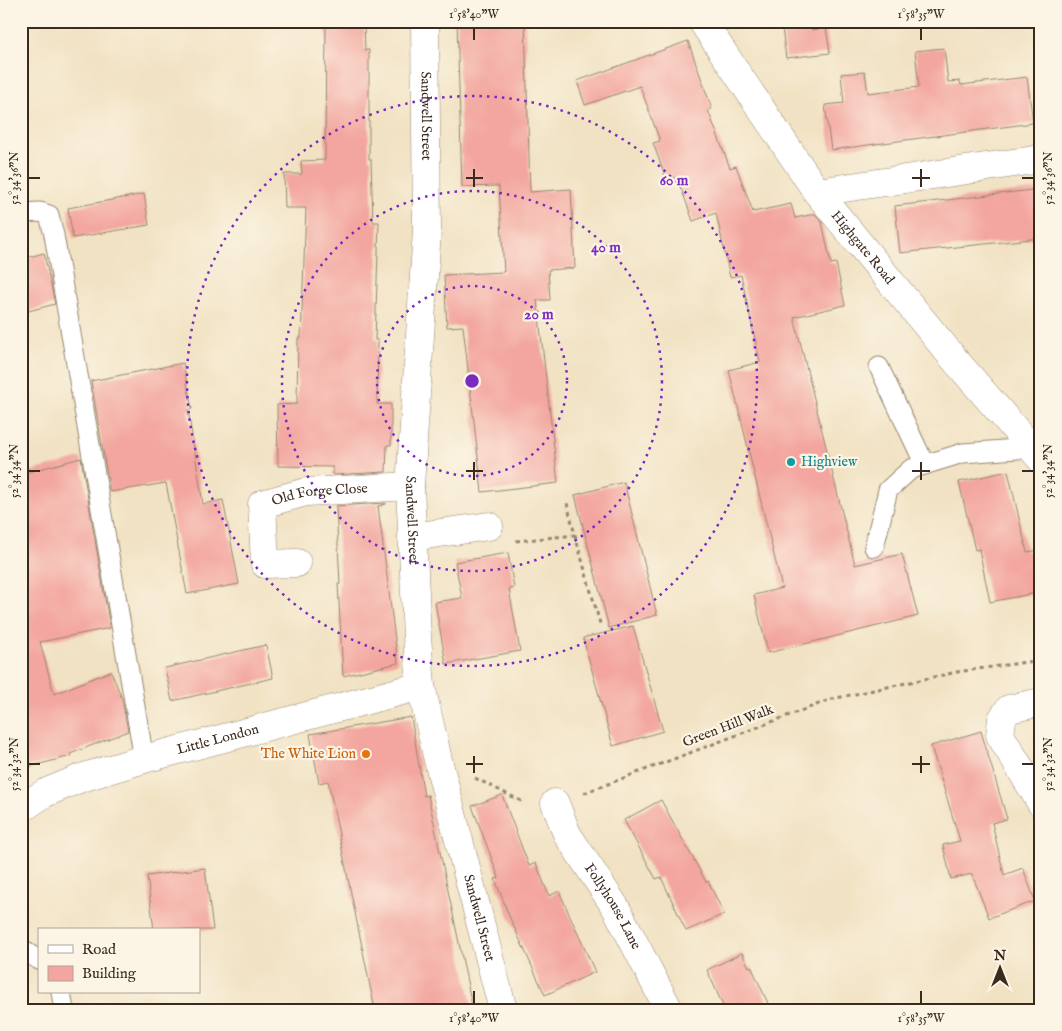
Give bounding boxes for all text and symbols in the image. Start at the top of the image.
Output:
text: 1°58'40"W [449,7,499,22]
text: 1°58'35"W [898,7,945,22]
street label: Sandwell Street [416,71,435,161]
text: 52°34'36"N [7,151,22,205]
text: 52°34'36"N [1041,151,1056,205]
text: 60 m [660,171,689,190]
street label: Highgate Road [827,207,899,289]
text: 40 m [591,238,621,257]
text: 20 m [524,305,554,324]
centre of rings [463,372,481,390]
text: 52°34'34"N [7,443,22,498]
text: 52°34'34"N [1041,443,1056,498]
place label: Highview [801,453,858,471]
marker: Highview [785,456,797,468]
street label: Sandwell Street [401,475,423,566]
street label: Old Forge Close [270,479,369,510]
street label: Green Hill Walk [680,700,777,752]
street label: Little London [175,720,261,759]
text: 52°34'32"N [7,736,22,791]
text: 52°34'32"N [1041,736,1056,791]
place label: The White Lion [261,745,357,763]
marker: The White Lion [360,748,372,760]
street label: Follyhouse Lane [580,860,645,953]
street label: Sandwell Street [459,872,499,964]
legend [38,928,200,994]
text: Road [82,940,117,959]
north arrow [974,944,1024,994]
text: N [993,947,1006,965]
text: Building [82,964,137,983]
text: 1°58'40"W [449,1011,499,1026]
text: 1°58'35"W [898,1011,945,1026]

